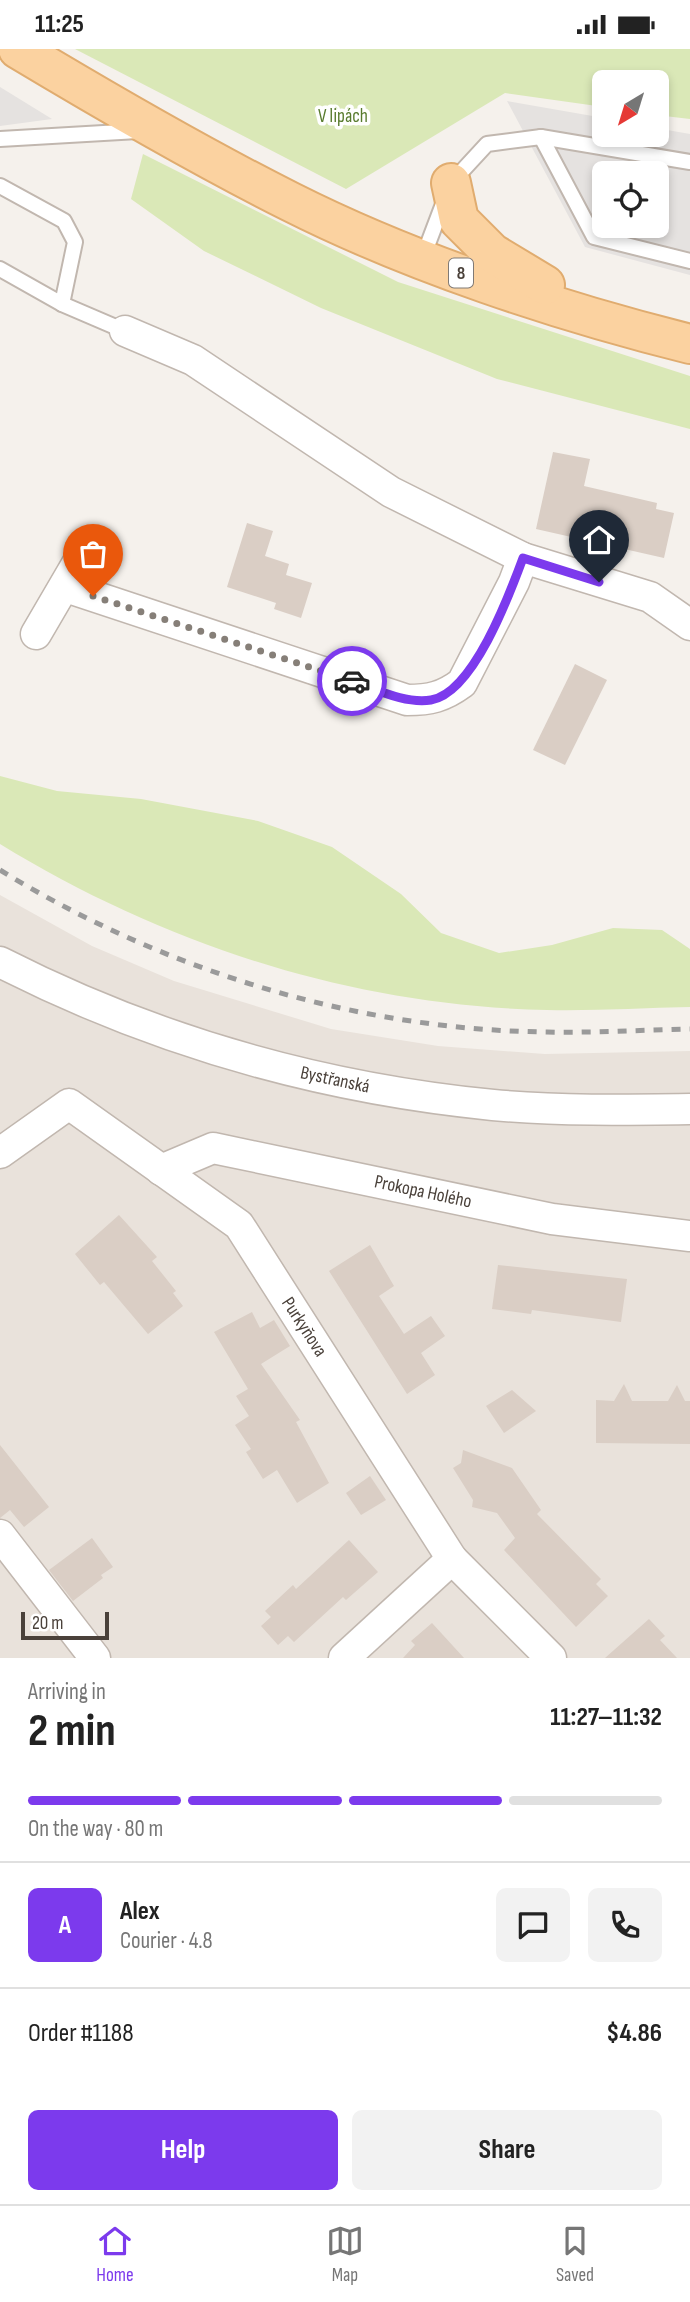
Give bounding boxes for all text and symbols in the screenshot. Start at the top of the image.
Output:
text: 11:25 [35,9,84,40]
north arrow [592,70,668,147]
map controls [592,70,669,238]
park label: V lipách [318,105,368,128]
button: locate [592,161,669,238]
road number: 8 [449,259,473,287]
pin [569,510,629,582]
icon: home [580,521,618,559]
pin [63,524,123,596]
icon: bag [74,535,112,573]
courier [317,646,387,716]
icon: car [333,662,371,700]
street label: Bystřanská [298,1061,372,1099]
street label: Prokopa Holého [372,1170,474,1214]
street label: Purkyňova [276,1293,332,1361]
scale bar [21,1609,108,1641]
text: 20 m [32,1612,64,1635]
text: Arriving in [28,1678,106,1706]
text: 11:27–11:32 [550,1702,662,1733]
text: 2 min [28,1704,116,1759]
text: On the way · 80 m [28,1815,163,1843]
button: chat [496,1888,570,1962]
button: phone [588,1888,662,1962]
text: Alex [120,1896,160,1927]
text: A [59,1910,71,1941]
text: Courier · 4.8 [120,1927,213,1955]
text: Order #1188 [28,2018,134,2049]
text: $4.86 [606,2018,662,2049]
button: Help [28,2110,338,2190]
button: Share [352,2110,662,2190]
tab: Home [96,2222,134,2287]
tab: Map [326,2222,364,2287]
tab: Saved [556,2222,594,2287]

